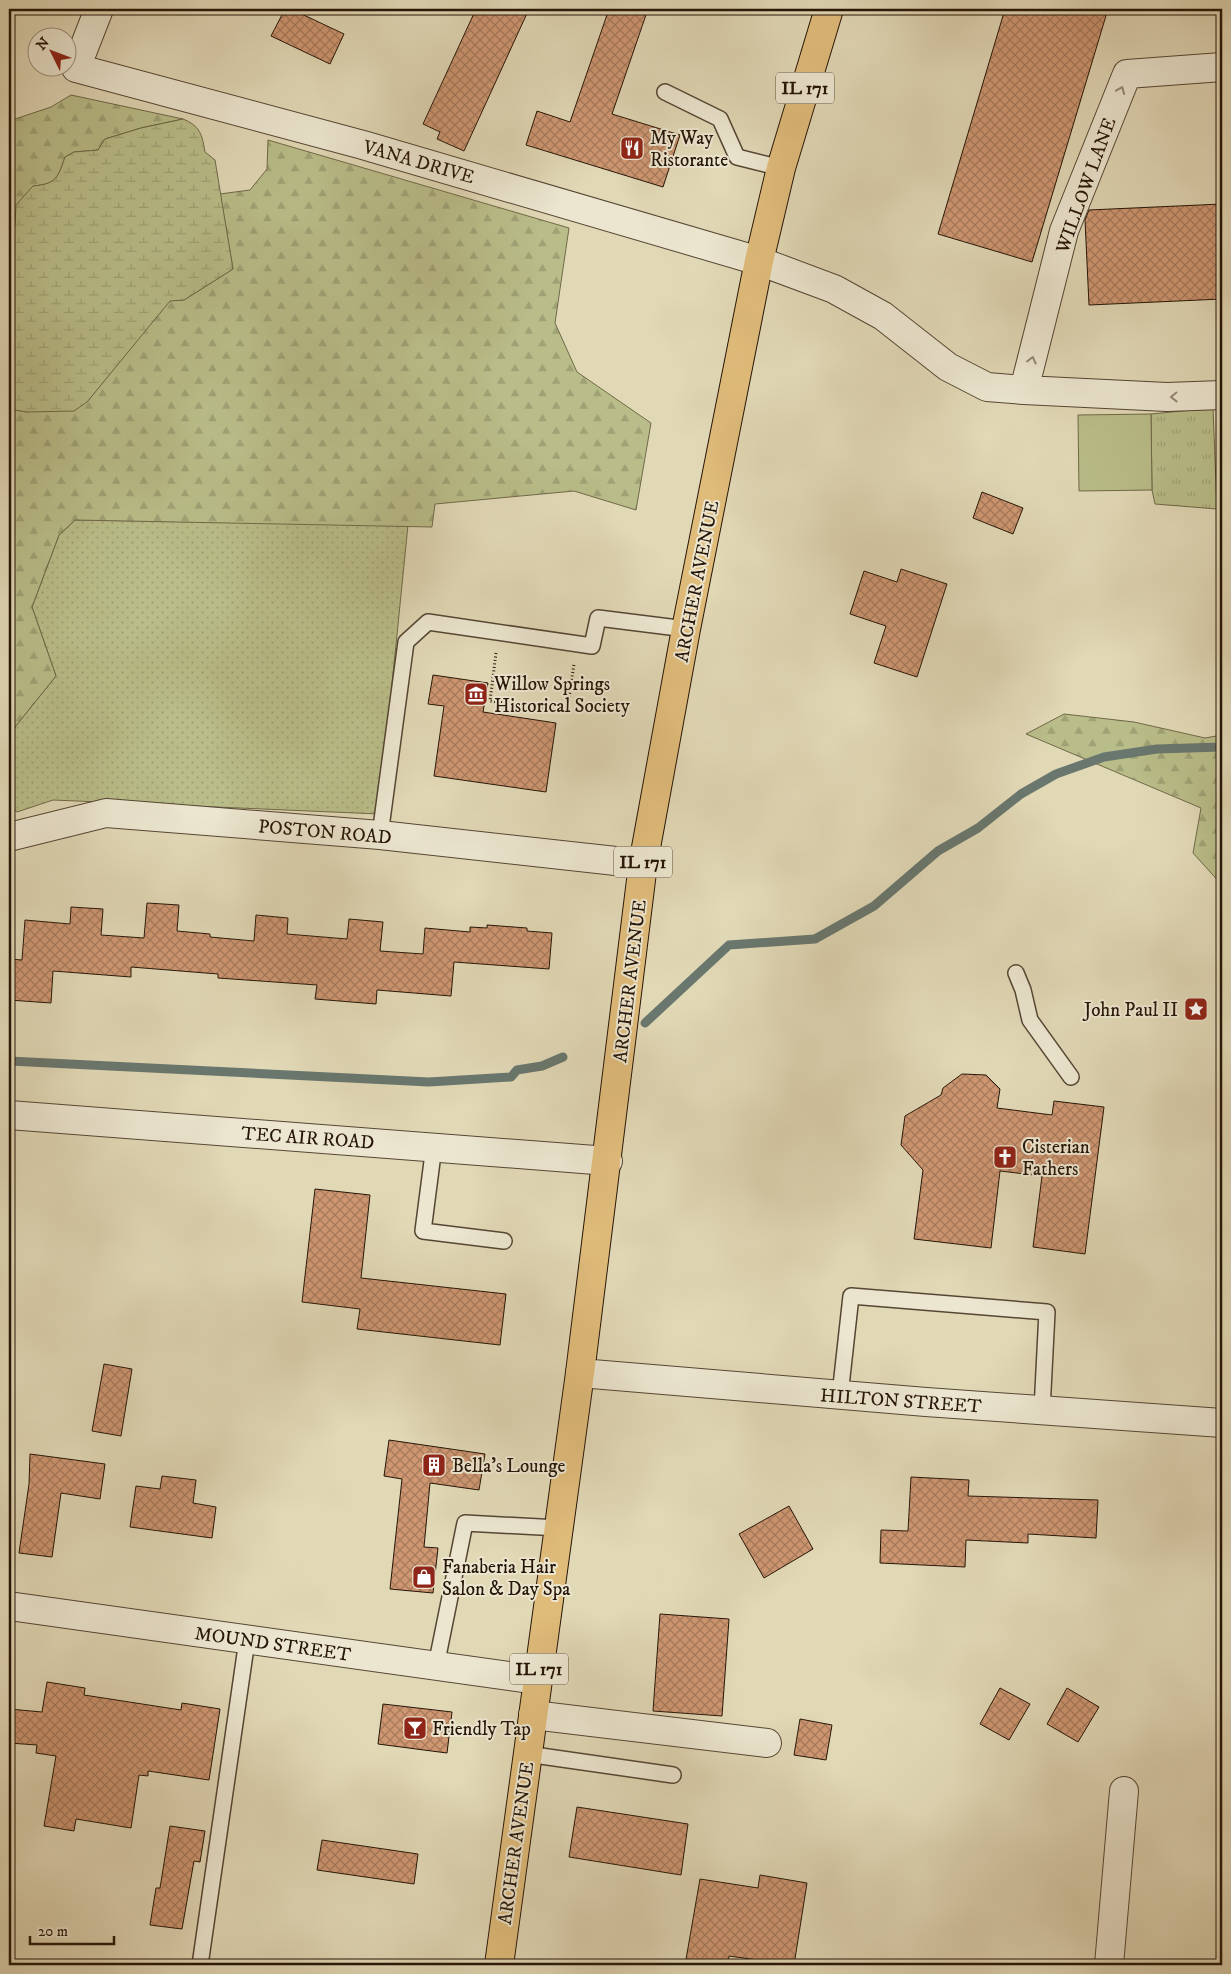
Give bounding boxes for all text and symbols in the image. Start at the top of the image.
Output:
north arrow [28,28,78,78]
text: N [33,33,54,54]
road number: IL 171 [776,73,834,104]
one-way arrow [1114,86,1125,95]
street label: WILLOW LANE [1051,115,1122,257]
place label: My Way Ristorante [650,127,728,172]
street label: VANA DRIVE [359,135,477,189]
restaurant icon: My Way Ristorante [619,135,645,161]
one-way arrow [1026,357,1036,365]
one-way arrow [1169,392,1177,402]
street label: ARCHER AVENUE [671,499,724,664]
place label: Willow Springs Historical Society [493,673,631,718]
museum icon: Willow Springs Historical Society [463,681,489,707]
street label: POSTON ROAD [257,815,393,850]
road number: IL 171 [614,846,672,878]
street label: ARCHER AVENUE [609,898,652,1064]
place icon: John Paul II [1183,996,1209,1022]
place label: John Paul II [1082,999,1178,1022]
street label: TEC AIR ROAD [241,1122,375,1155]
place label: Cisterian Fathers [1022,1136,1090,1181]
church icon: Cisterian Fathers [992,1144,1018,1170]
street label: HILTON STREET [819,1384,983,1419]
building icon: Bella's Lounge [421,1452,447,1478]
place label: Bella's Lounge [452,1455,566,1478]
place label: Fanaberia Hair Salon & Day Spa [442,1556,570,1601]
shop icon: Fanaberia Hair Salon & Day Spa [411,1564,437,1590]
street label: MOUND STREET [193,1622,353,1667]
road number: IL 171 [510,1654,568,1685]
bar icon: Friendly Tap [402,1715,428,1741]
place label: Friendly Tap [432,1718,531,1741]
street label: ARCHER AVENUE [494,1760,539,1926]
scale bar [30,1914,114,1946]
text: 20 m [38,1922,68,1941]

